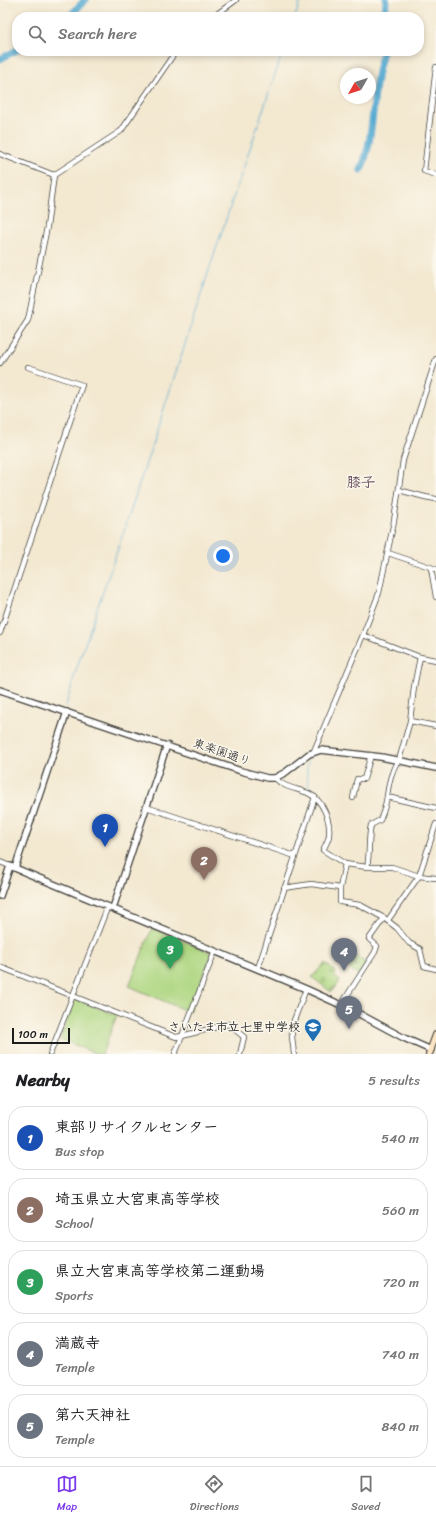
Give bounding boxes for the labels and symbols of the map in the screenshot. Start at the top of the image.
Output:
north arrow [340,68,376,104]
district label: 膝子 [347,470,375,495]
your location [213,546,233,566]
street label: 東楽園通り [190,732,254,772]
pin: 1 [92,814,118,847]
pin: 2 [191,847,217,880]
pin: 3 [157,936,183,969]
pin: 4 [331,938,357,971]
pin: 5 [336,996,362,1029]
place label: さいたま市立七里中学校 [168,1016,300,1038]
school or university icon: さいたま市立七里中学校 [303,1017,323,1042]
scale bar [12,1026,70,1045]

